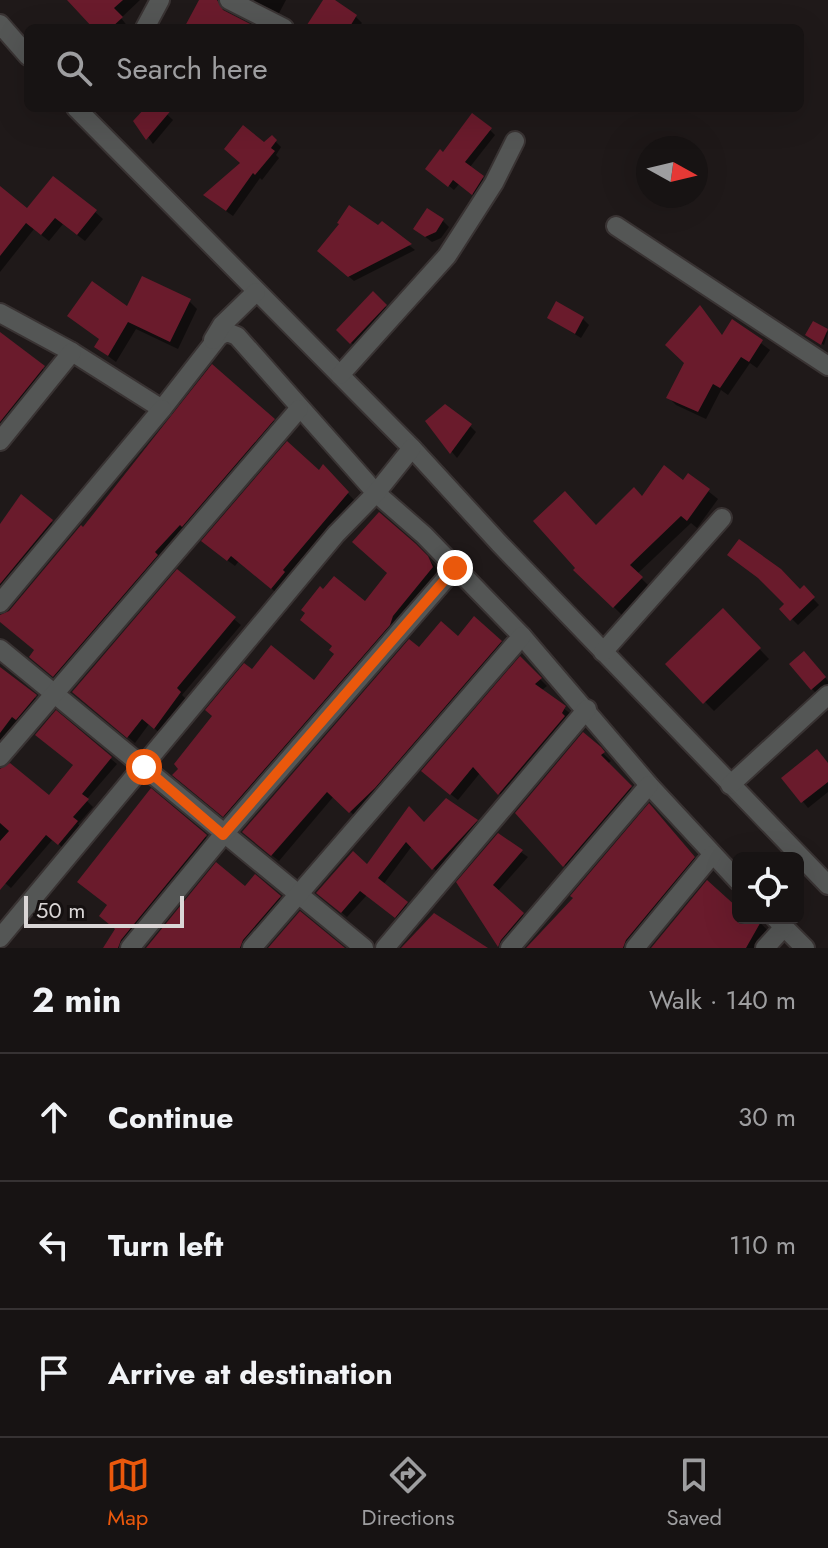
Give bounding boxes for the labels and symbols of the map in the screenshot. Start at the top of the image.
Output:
north arrow [636,136,708,208]
route end [437,550,473,586]
route start [126,749,162,785]
scale bar [24,892,184,928]

